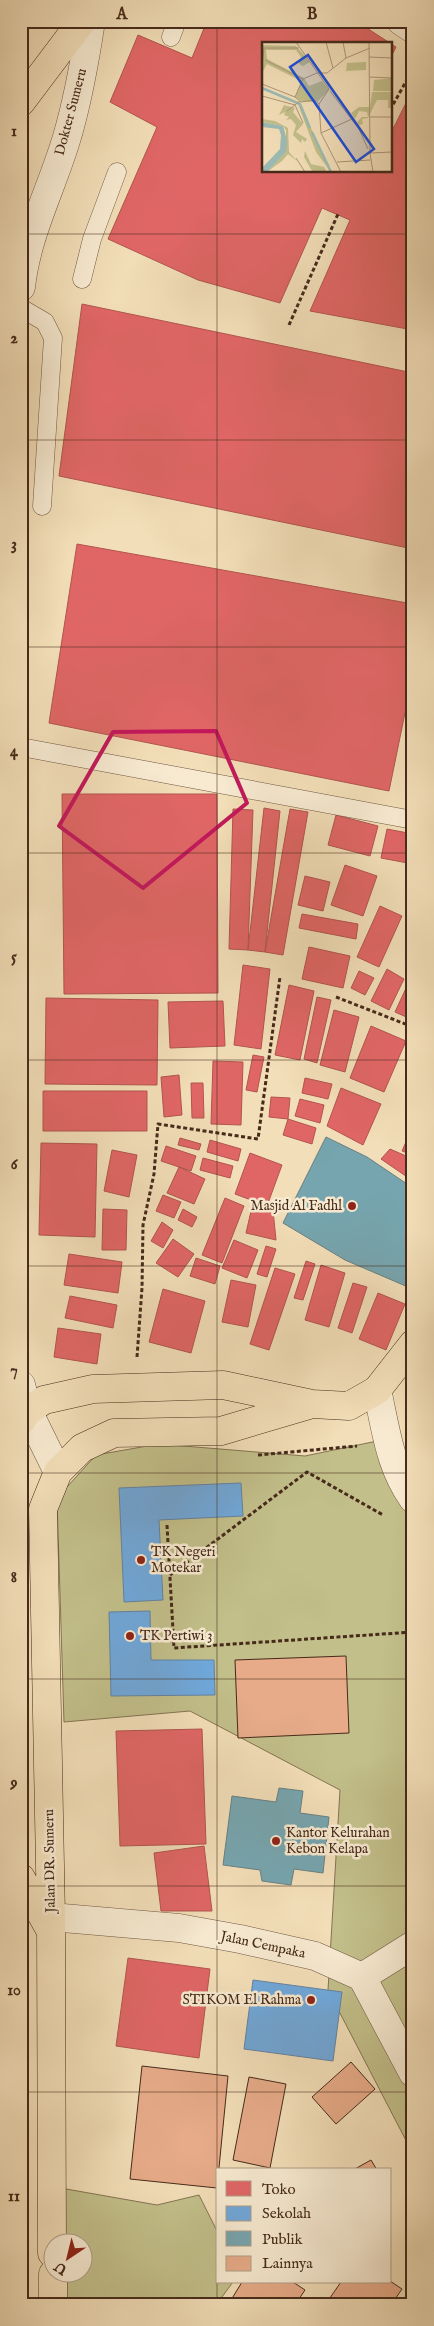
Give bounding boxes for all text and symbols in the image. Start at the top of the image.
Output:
text: A [116,5,129,25]
text: B [307,5,318,25]
inset map [262,42,392,172]
street label: Dokter Sumeru [51,66,91,158]
text: 1 [11,122,17,142]
text: 2 [10,329,18,349]
text: 3 [11,535,17,555]
text: 4 [10,742,19,762]
text: 5 [11,948,17,968]
text: 6 [11,1155,19,1175]
place label: Masjid Al Fadhl [251,1197,342,1215]
marker: Masjid Al Fadhl [346,1200,358,1212]
text: 7 [10,1361,18,1381]
place label: TK Negeri Motekar [151,1543,216,1577]
marker: TK Negeri Motekar [135,1554,147,1566]
text: 8 [11,1568,17,1588]
place label: TK Pertiwi 3 [140,1627,213,1645]
marker: TK Pertiwi 3 [124,1630,136,1642]
text: 9 [10,1774,18,1794]
street label: Jalan DR. Sumeru [40,1809,60,1915]
place label: Kantor Kelurahan Kebon Kelapa [286,1824,390,1858]
marker: Kantor Kelurahan Kebon Kelapa [270,1835,282,1847]
street label: Jalan Cempaka [217,1927,308,1963]
text: 10 [7,1981,21,2001]
place label: STIKOM El Rahma [182,1991,302,2009]
marker: STIKOM El Rahma [305,1994,317,2006]
legend [216,2168,392,2284]
text: Toko [262,2180,296,2199]
text: 11 [8,2187,20,2207]
text: Sekolah [262,2204,311,2223]
text: Publik [262,2230,304,2249]
north arrow [42,2234,92,2284]
text: Lainnya [262,2254,313,2273]
text: U [50,2256,72,2279]

